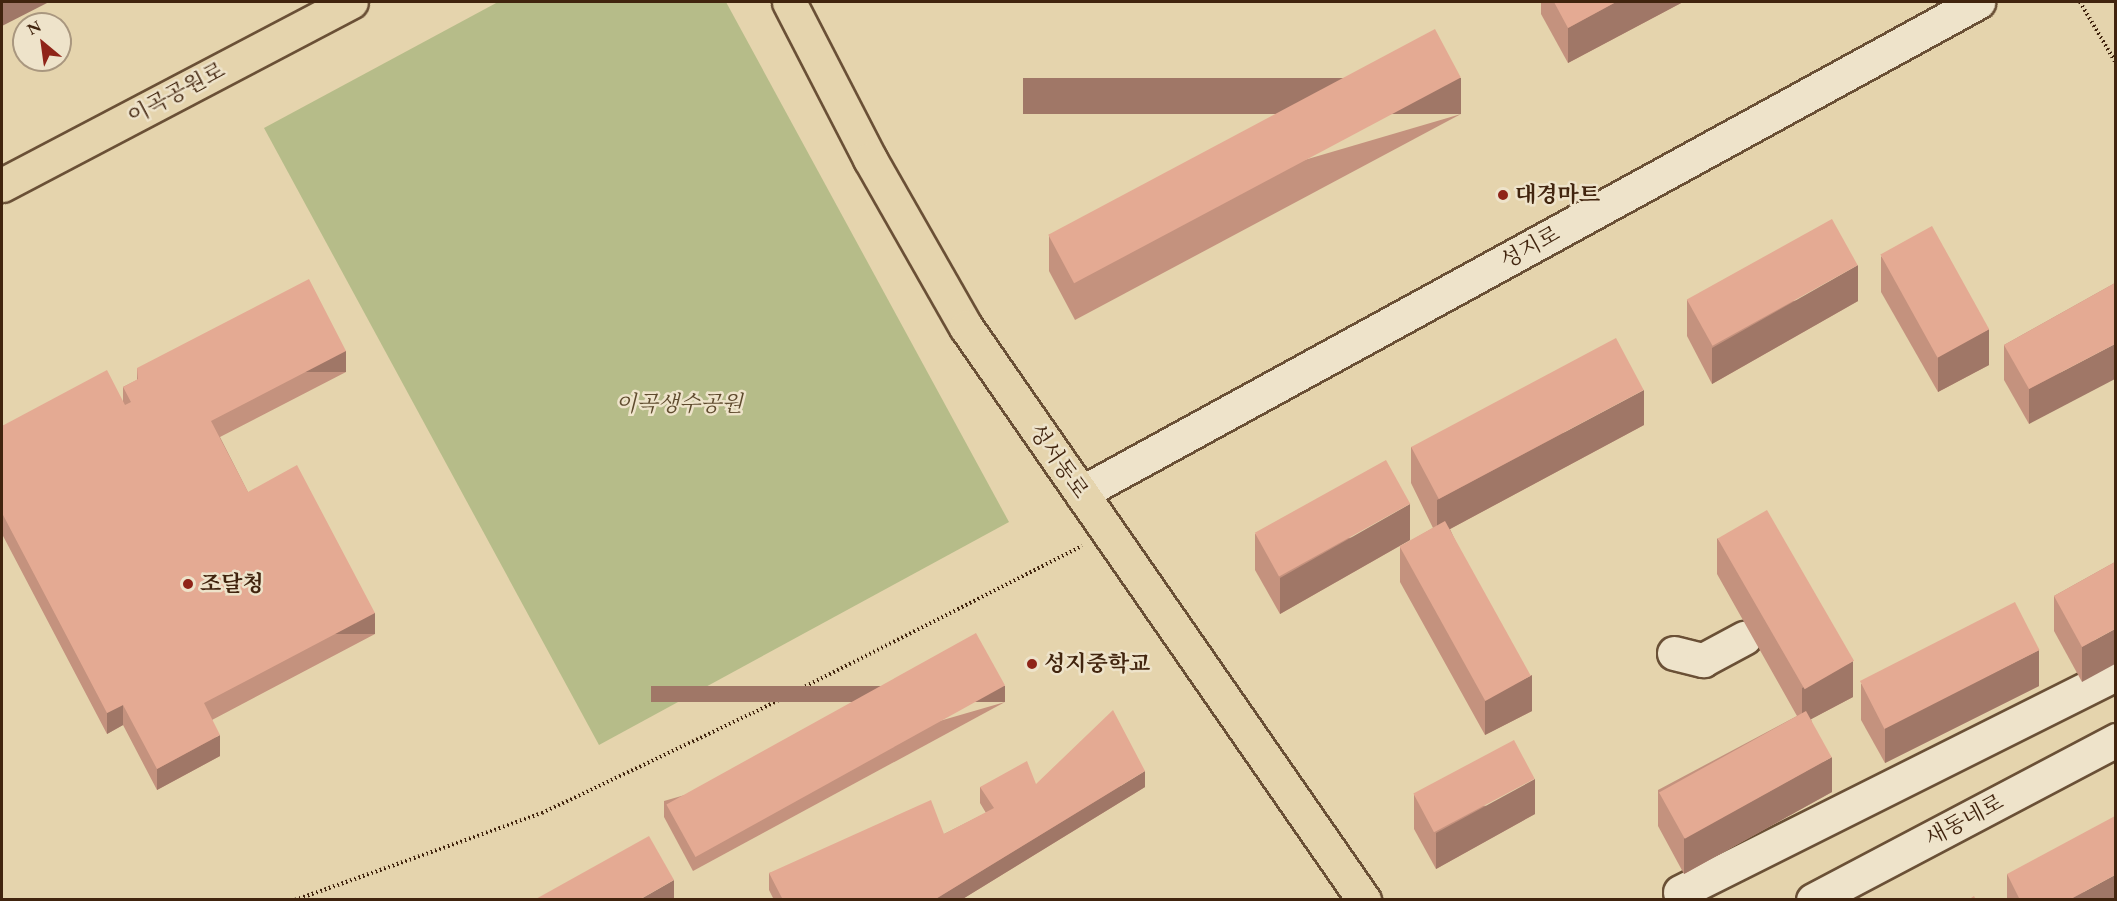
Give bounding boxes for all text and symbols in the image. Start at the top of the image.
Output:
north arrow [12,12,72,72]
text: N [23,15,45,40]
street label: 이곡공원로 [123,56,229,130]
place label: 대경마트 [1515,182,1600,208]
marker: 대경마트 [1496,188,1510,202]
street label: 성지로 [1496,220,1564,274]
park label: 이곡생수공원 [615,391,743,417]
street label: 성서동로 [1024,419,1094,503]
place label: 조달청 [200,571,264,597]
marker: 조달청 [181,577,195,591]
place label: 성지중학교 [1044,651,1150,677]
marker: 성지중학교 [1025,657,1039,671]
street label: 새동네로 [1920,788,2008,852]

